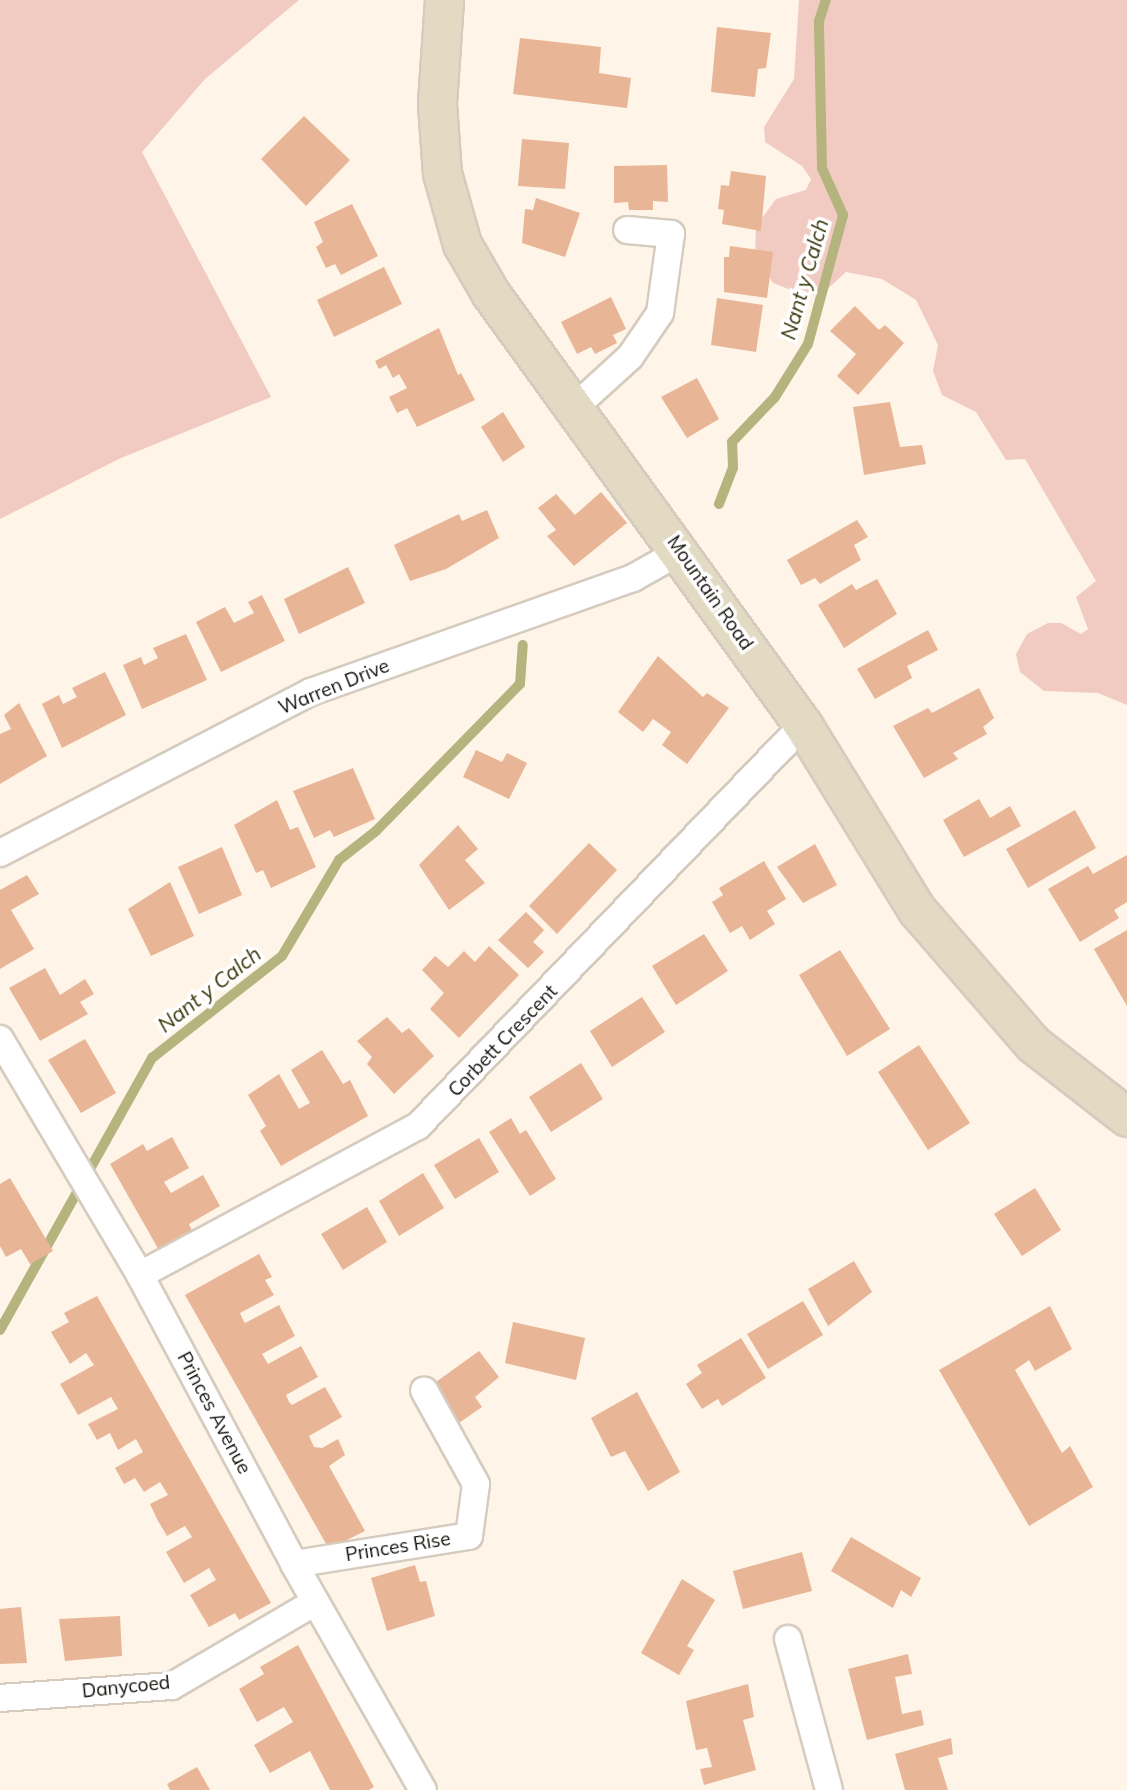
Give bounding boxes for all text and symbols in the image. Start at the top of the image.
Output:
water label: Nant y Calch [775,216,833,342]
street label: Mountain Road [662,531,758,655]
street label: Warren Drive [275,654,393,720]
water label: Nant y Calch [152,941,266,1037]
street label: Corbett Crescent [444,980,562,1102]
street label: Princes Avenue [172,1348,256,1478]
street label: Princes Rise [344,1527,452,1567]
street label: Danycoed [81,1671,171,1703]

